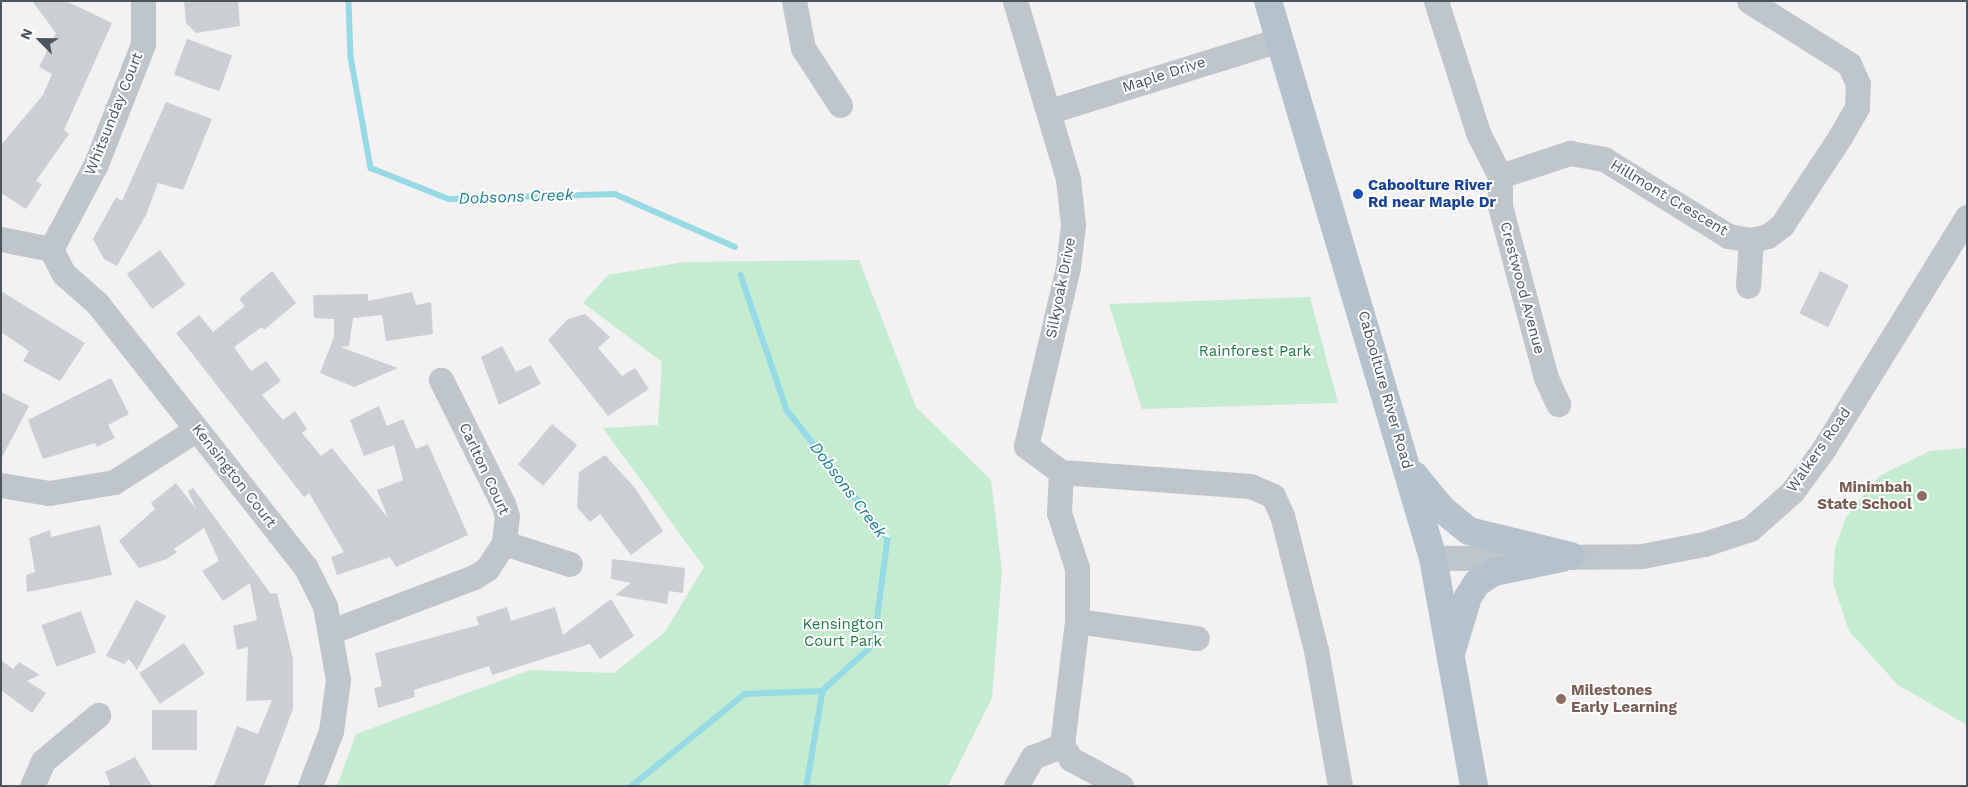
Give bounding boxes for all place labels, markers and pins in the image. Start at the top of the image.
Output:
place label: Caboolture River Rd near Maple Dr [1368,176,1496,211]
marker: Caboolture River Rd near Maple Dr [1352,188,1364,200]
place label: Minimbah State School [1817,478,1912,513]
marker: Minimbah State School [1916,490,1928,502]
place label: Milestones Early Learning [1571,681,1677,716]
marker: Milestones Early Learning [1555,693,1567,705]

